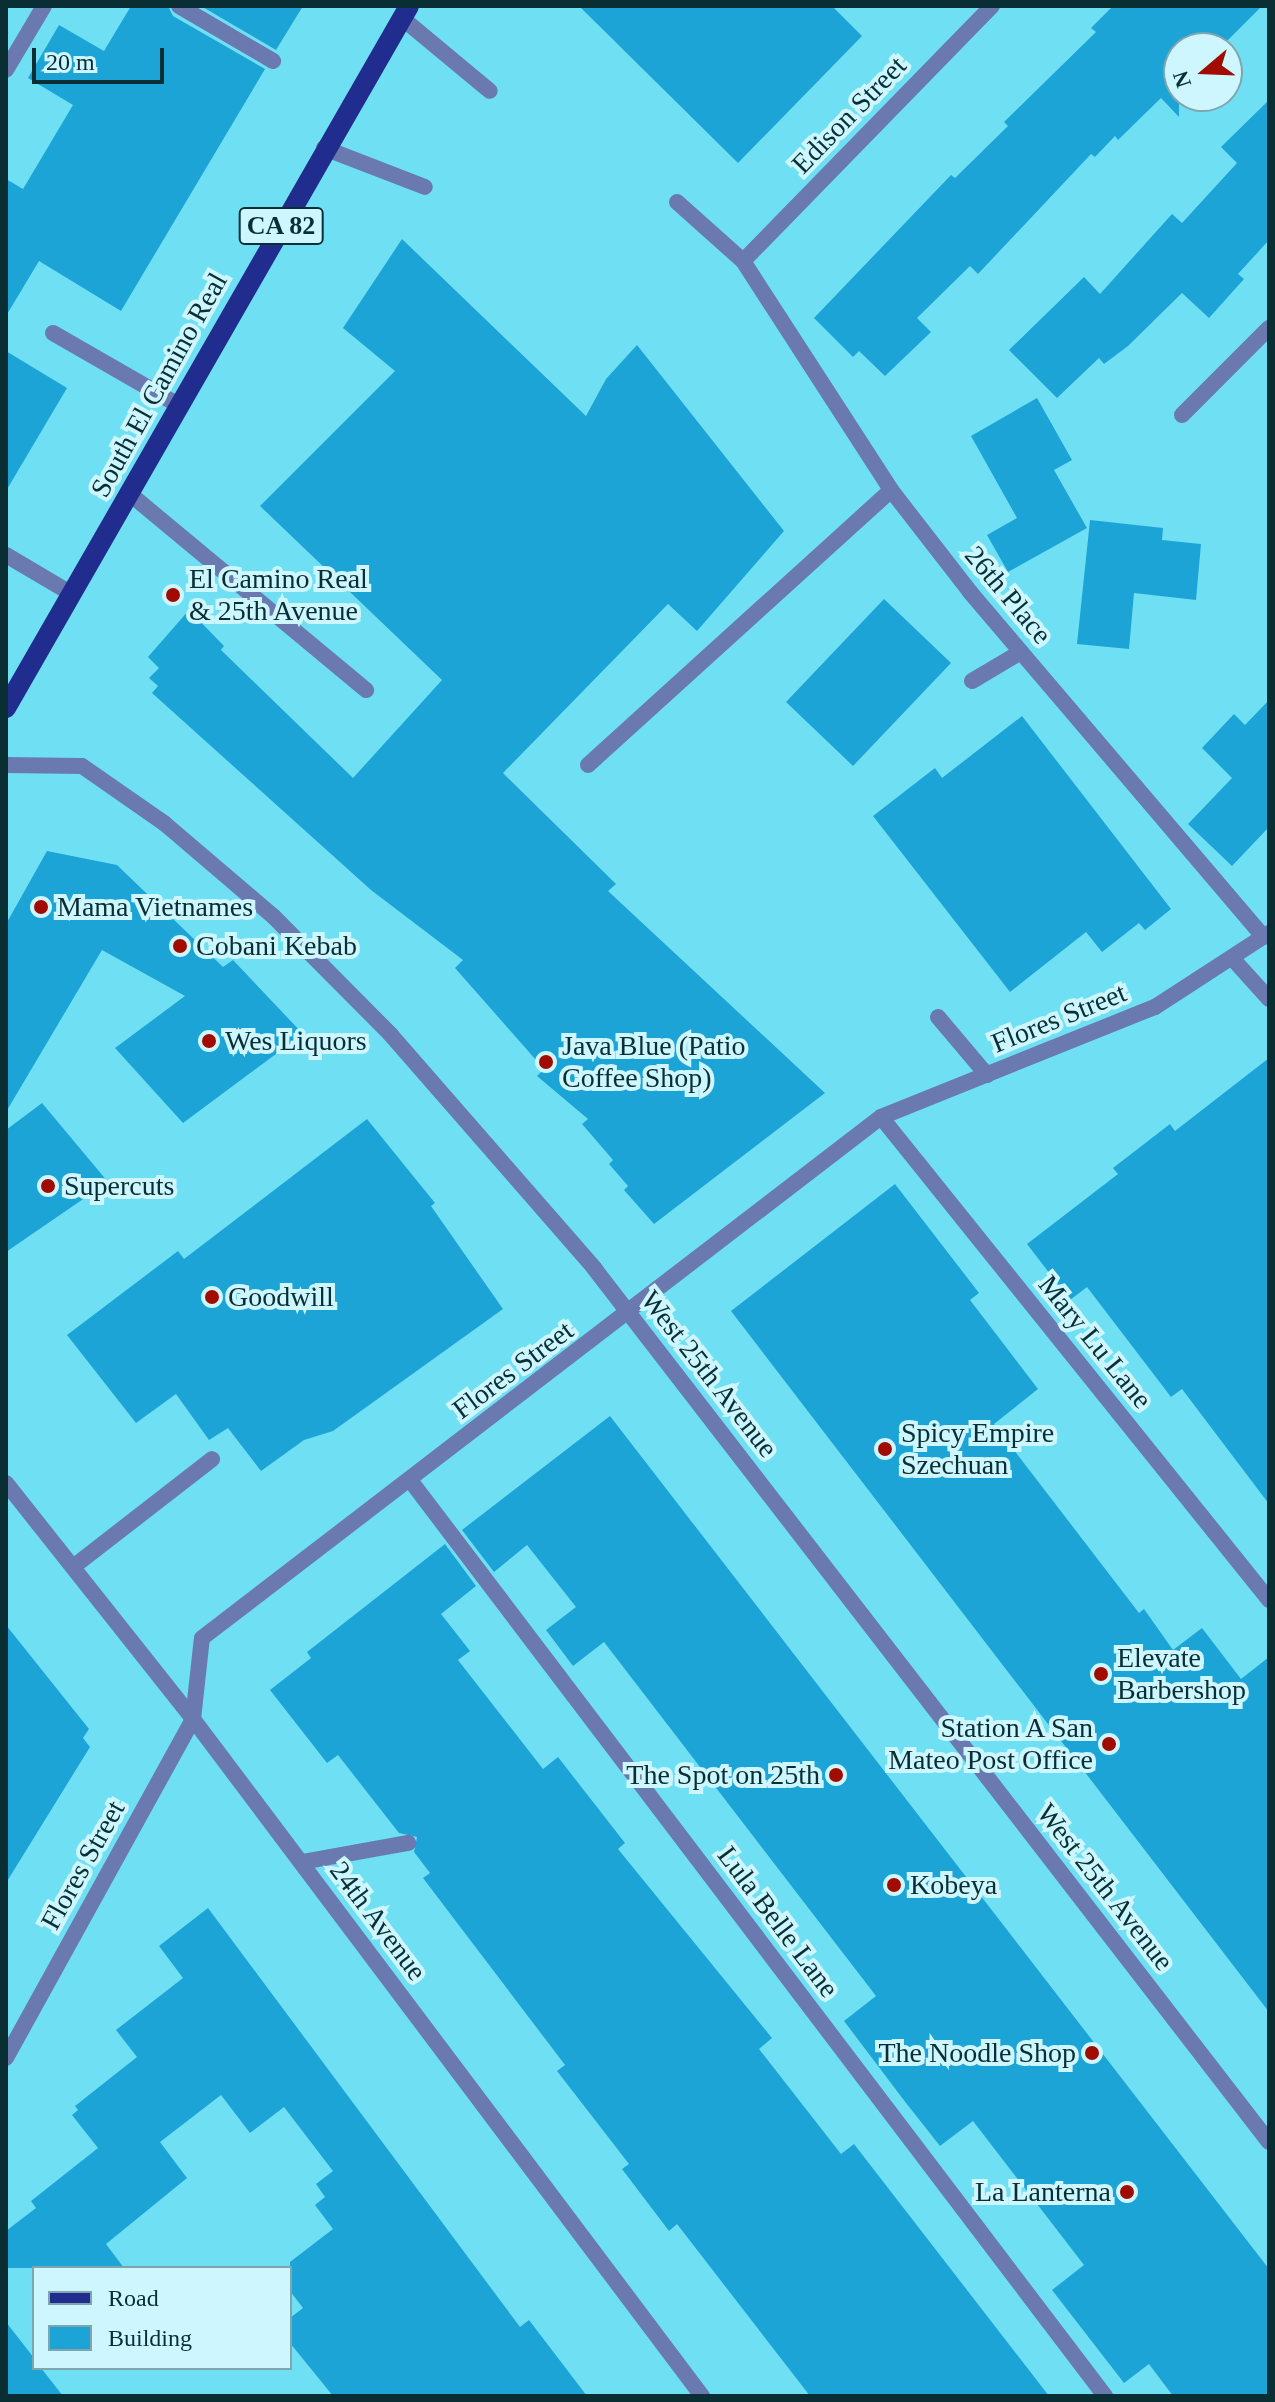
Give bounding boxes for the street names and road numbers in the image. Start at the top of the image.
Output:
street label: Edison Street [785,49,913,181]
road number: CA 82 [237,204,325,248]
street label: South El Camino Real [83,267,235,503]
street label: 26th Place [957,539,1059,651]
street label: Flores Street [987,976,1131,1060]
street label: Mary Lu Lane [1031,1269,1159,1415]
street label: West 25th Avenue [633,1283,785,1465]
street label: Flores Street [446,1314,580,1426]
street label: Flores Street [34,1795,132,1935]
street label: West 25th Avenue [1029,1796,1181,1978]
street label: Lula Belle Lane [710,1840,846,2004]
street label: 24th Avenue [322,1854,434,1988]

